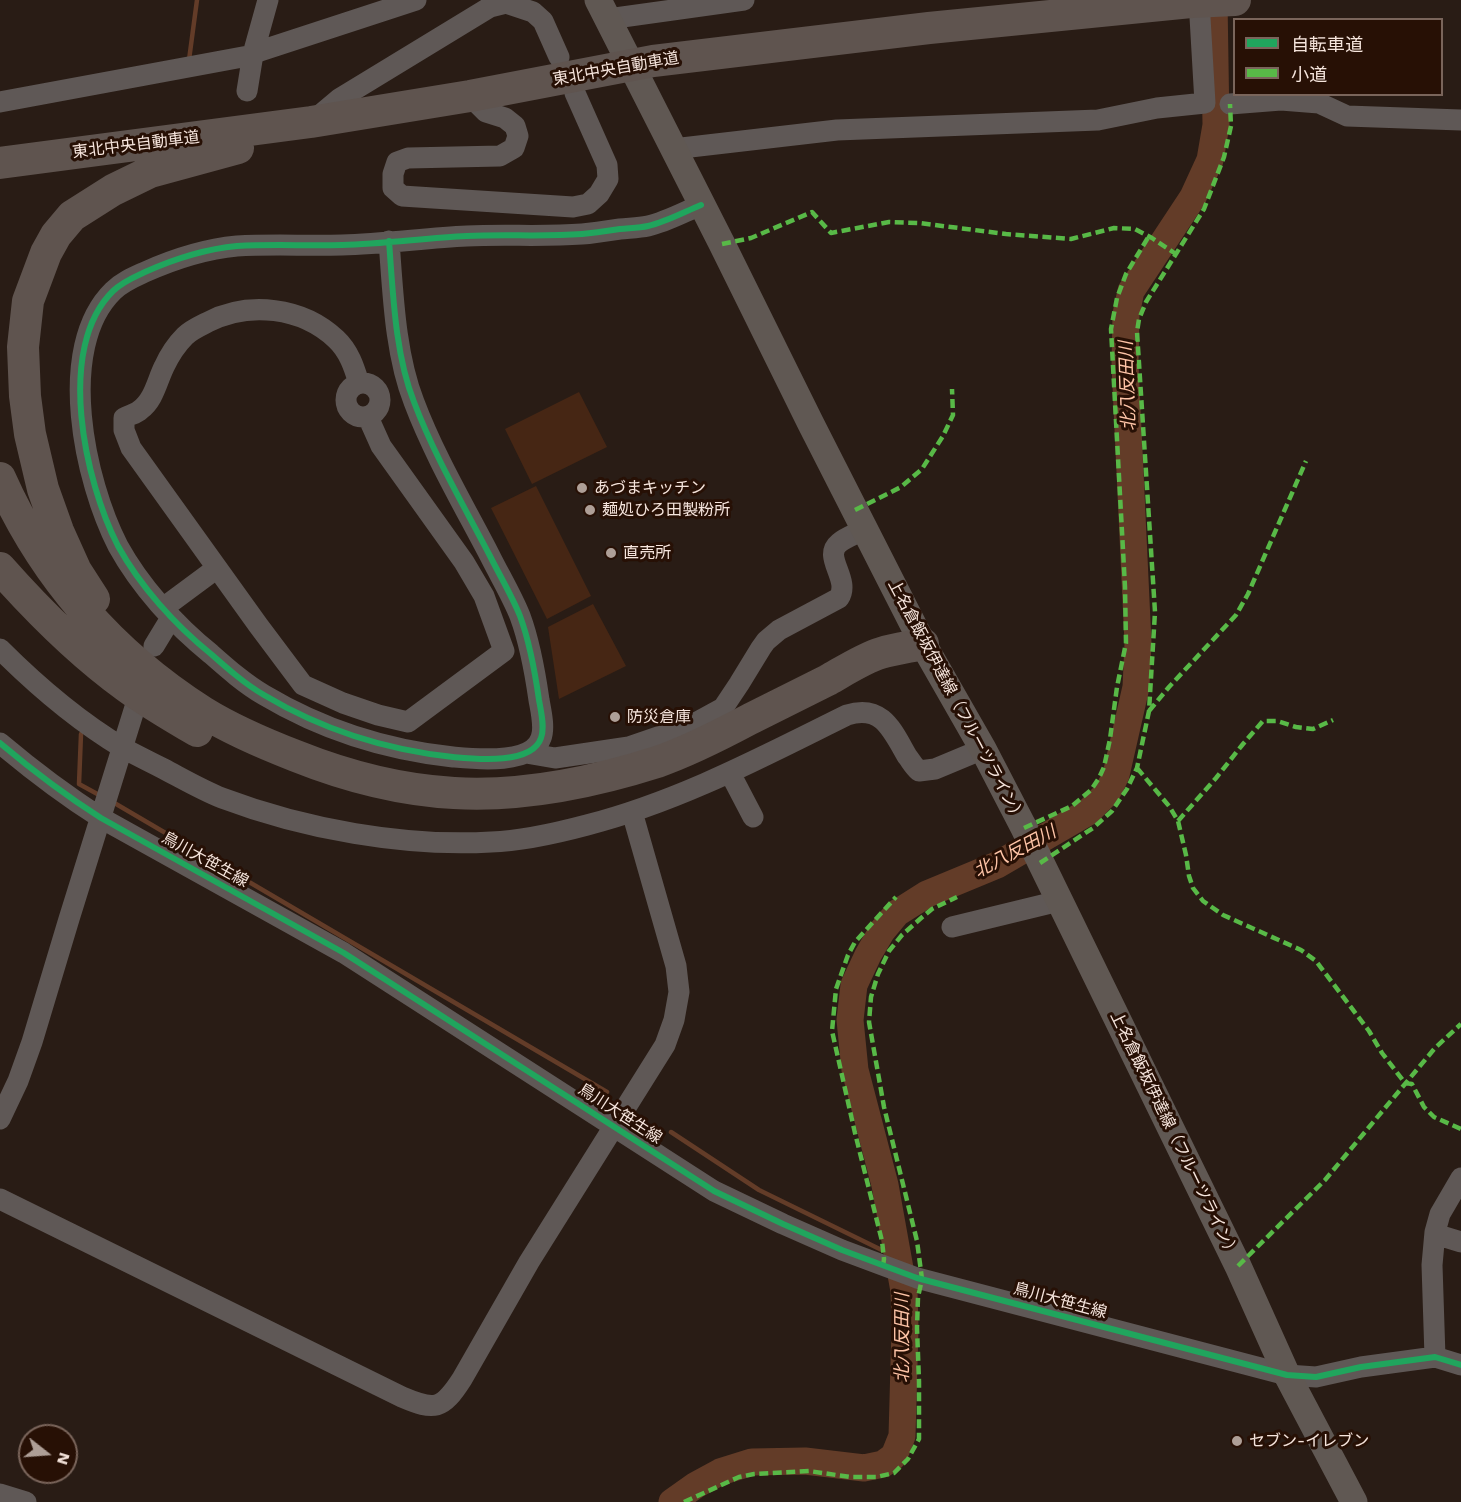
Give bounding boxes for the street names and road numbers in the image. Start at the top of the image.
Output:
street label: 東北中央自動車道 [551,48,681,90]
street label: 東北中央自動車道 [71,128,201,162]
street label: 上名倉飯坂伊達線（フルーツライン） [884,576,1028,826]
street label: 鳥川大笹生線 [158,828,252,892]
street label: 上名倉飯坂伊達線（フルーツライン） [1106,1009,1242,1261]
street label: 鳥川大笹生線 [575,1080,665,1148]
street label: 鳥川大笹生線 [1011,1279,1109,1323]

